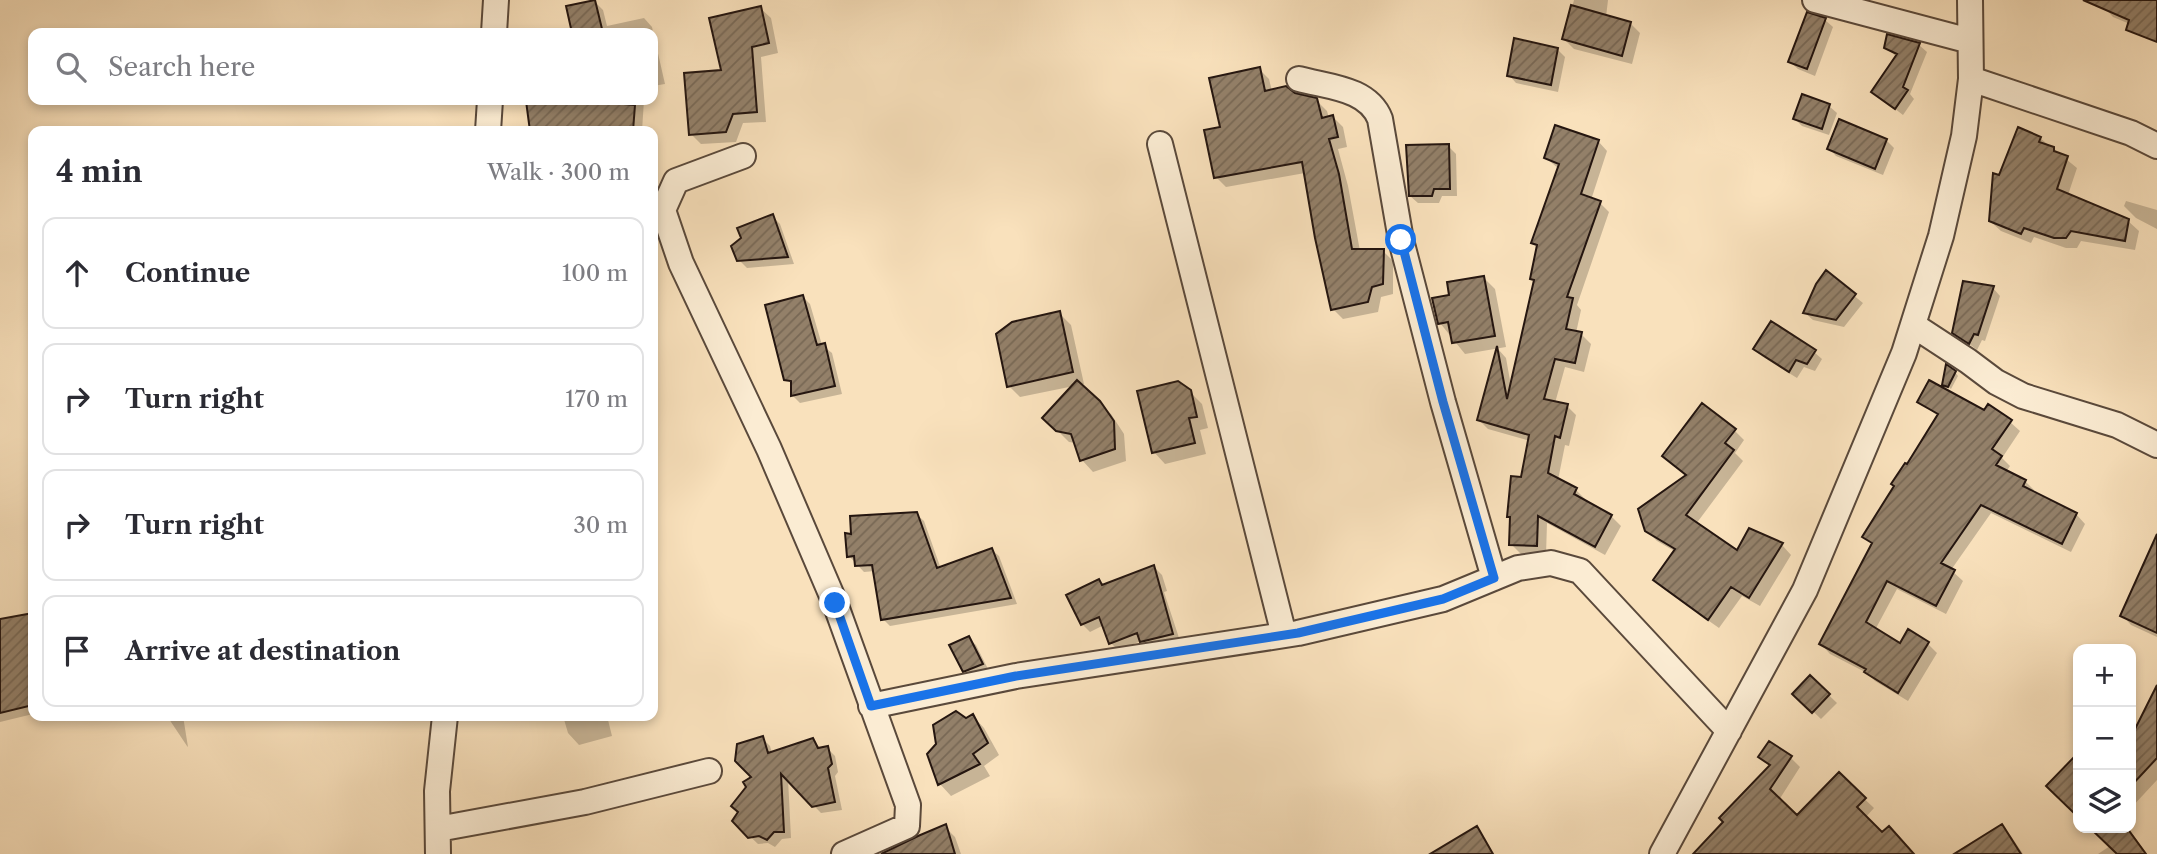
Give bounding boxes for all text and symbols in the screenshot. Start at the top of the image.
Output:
search box [28,28,658,105]
icon: search [52,48,90,86]
text: Search here [108,51,255,83]
text: 4 min [56,153,142,190]
text: Walk · 300 m [487,158,630,186]
route start [1385,224,1416,255]
icon: ahead [58,254,96,292]
text: Continue [125,257,250,289]
text: 100 m [562,259,628,287]
icon: right [58,380,96,418]
text: Turn right [125,383,264,415]
text: 170 m [565,385,628,413]
icon: right [58,506,96,544]
text: Turn right [125,509,264,541]
text: 30 m [573,511,628,539]
route end [819,587,850,618]
icon: arrive [58,632,96,670]
text: Arrive at destination [125,635,400,667]
map controls [2073,644,2136,833]
button: + [2073,644,2136,707]
button: − [2073,707,2136,770]
button: layers [2073,770,2136,833]

